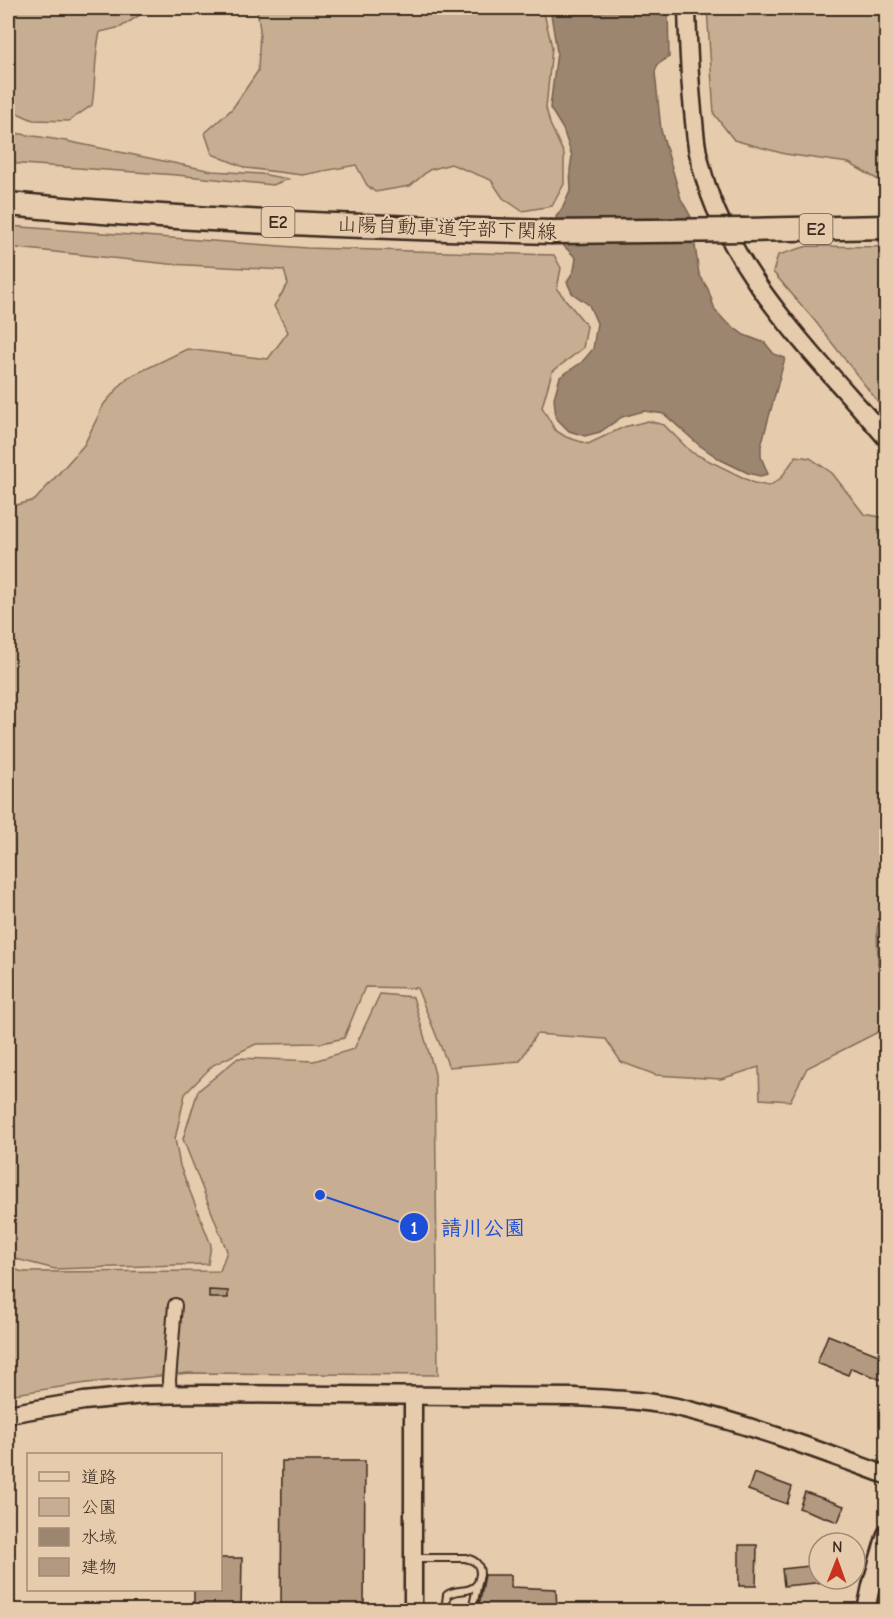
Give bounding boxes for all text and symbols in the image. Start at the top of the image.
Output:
road number: E2 [262,207,294,237]
street label: 山陽自動車道宇部下関線 [337,213,557,243]
road number: E2 [800,214,832,244]
callout: 請川公園 [399,1208,537,1247]
text: 請川公園 [441,1216,525,1240]
text: 1 [410,1218,418,1239]
legend [27,1453,222,1591]
text: 道路 [81,1467,117,1488]
text: 公園 [81,1497,117,1518]
text: 水域 [81,1527,117,1548]
north arrow [807,1531,867,1591]
text: N [832,1538,843,1556]
text: 建物 [81,1557,117,1578]

